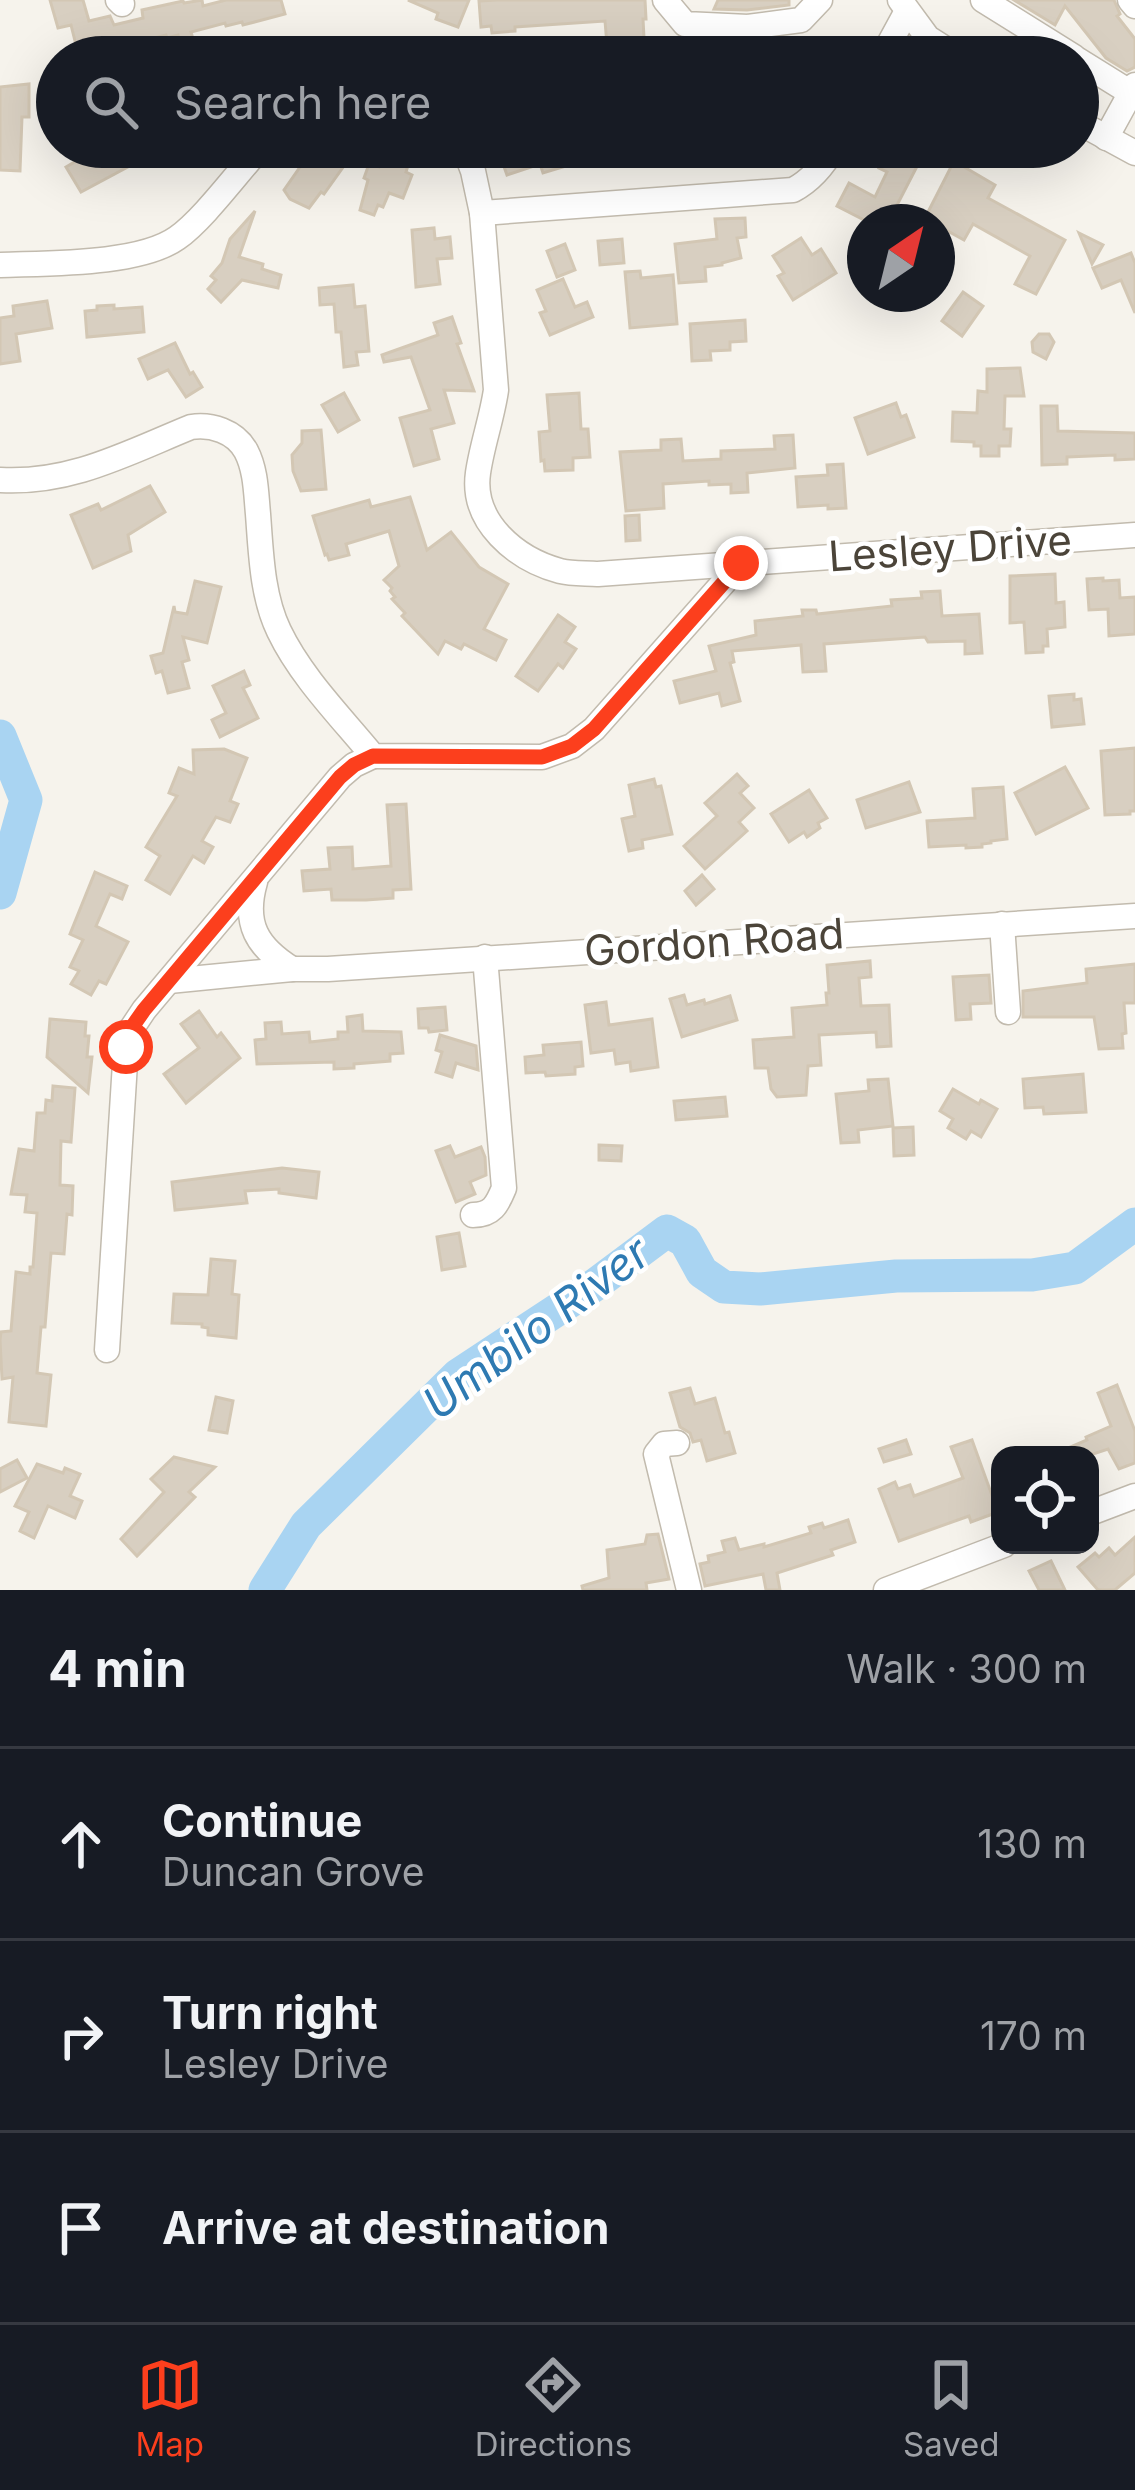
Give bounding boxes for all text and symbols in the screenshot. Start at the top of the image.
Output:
search box [36,36,1099,168]
icon: search [78,69,144,135]
text: Search here [174,75,431,130]
north arrow [847,204,955,312]
street label: Lesley Drive [827,514,1073,581]
route end [714,536,768,590]
street label: Gordon Road [582,907,846,976]
route start [99,1020,153,1074]
water label: Umbilo River [412,1223,661,1431]
map controls [991,1446,1099,1554]
button: locate [991,1446,1099,1554]
text: 4 min [48,1638,187,1699]
text: Walk · 300 m [846,1645,1087,1692]
text: Continue [162,1793,362,1848]
icon: ahead [48,1811,114,1877]
text: 130 m [977,1820,1087,1867]
text: Duncan Grove [162,1848,424,1895]
text: Turn right [162,1985,378,2040]
icon: right [48,2003,114,2069]
text: 170 m [980,2012,1087,2059]
text: Lesley Drive [162,2040,388,2087]
icon: arrive [48,2195,114,2261]
text: Arrive at destination [162,2200,609,2255]
tab: Map [135,2352,204,2464]
tab: Directions [475,2352,632,2464]
tab: Saved [903,2352,1000,2464]

